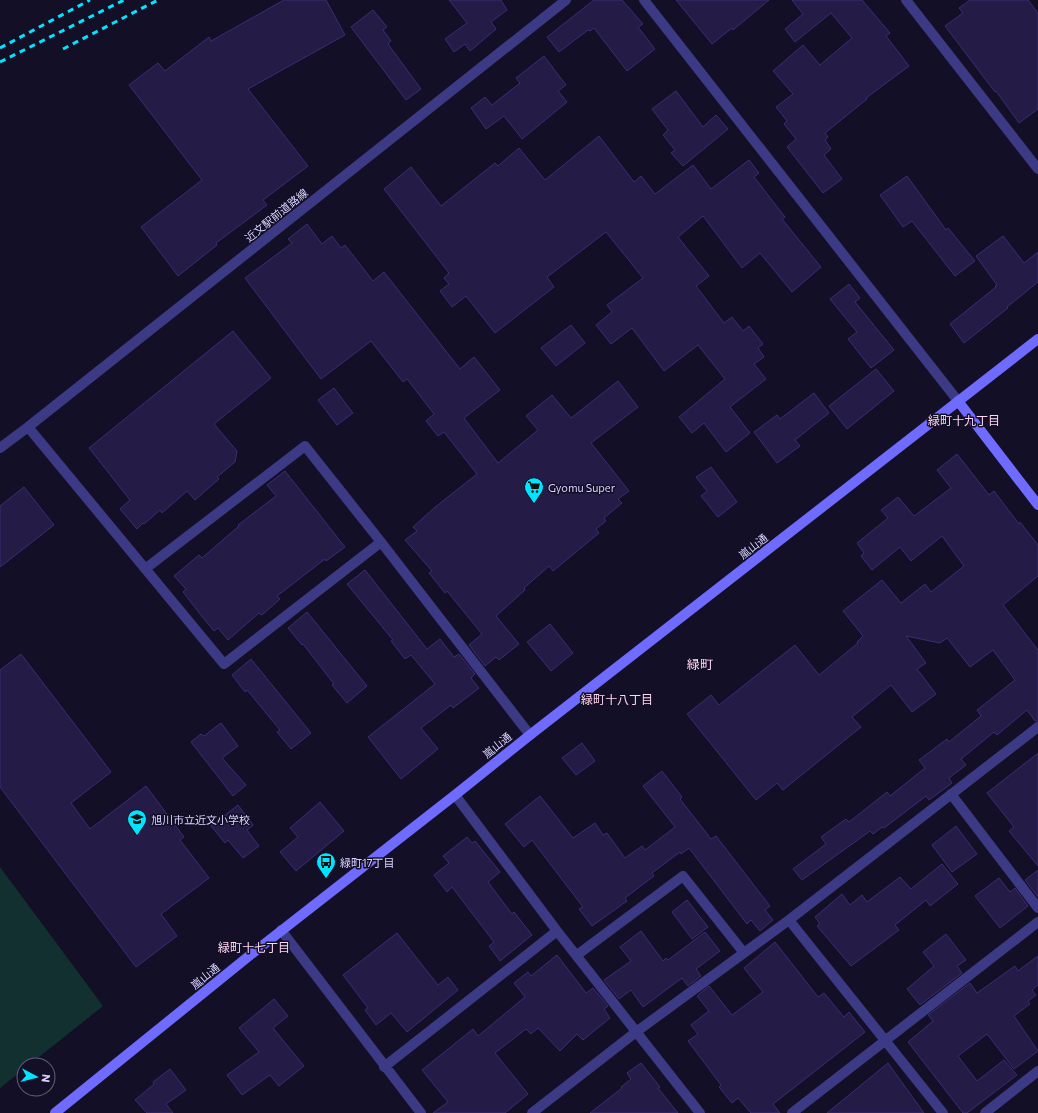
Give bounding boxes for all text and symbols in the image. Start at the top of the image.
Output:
street label: 近文駅前道路線 [242,186,310,244]
district label: 緑町十九丁目 [928,413,1000,427]
supermarket icon: Gyomu Super [523,476,545,504]
place label: Gyomu Super [548,481,616,494]
street label: 嵐山通 [736,531,770,561]
district label: 緑町 [687,656,713,672]
district label: 緑町十八丁目 [581,692,653,706]
street label: 嵐山通 [480,730,514,760]
school or university icon: 旭川市立近文小学校 [126,808,148,836]
place label: 旭川市立近文小学校 [151,813,250,826]
bus stop icon: 緑町17丁目 [315,851,337,879]
place label: 緑町17丁目 [340,856,395,869]
district label: 緑町十七丁目 [218,940,290,954]
street label: 嵐山通 [188,961,222,991]
north arrow [16,1057,56,1097]
text: N [39,1073,53,1083]

